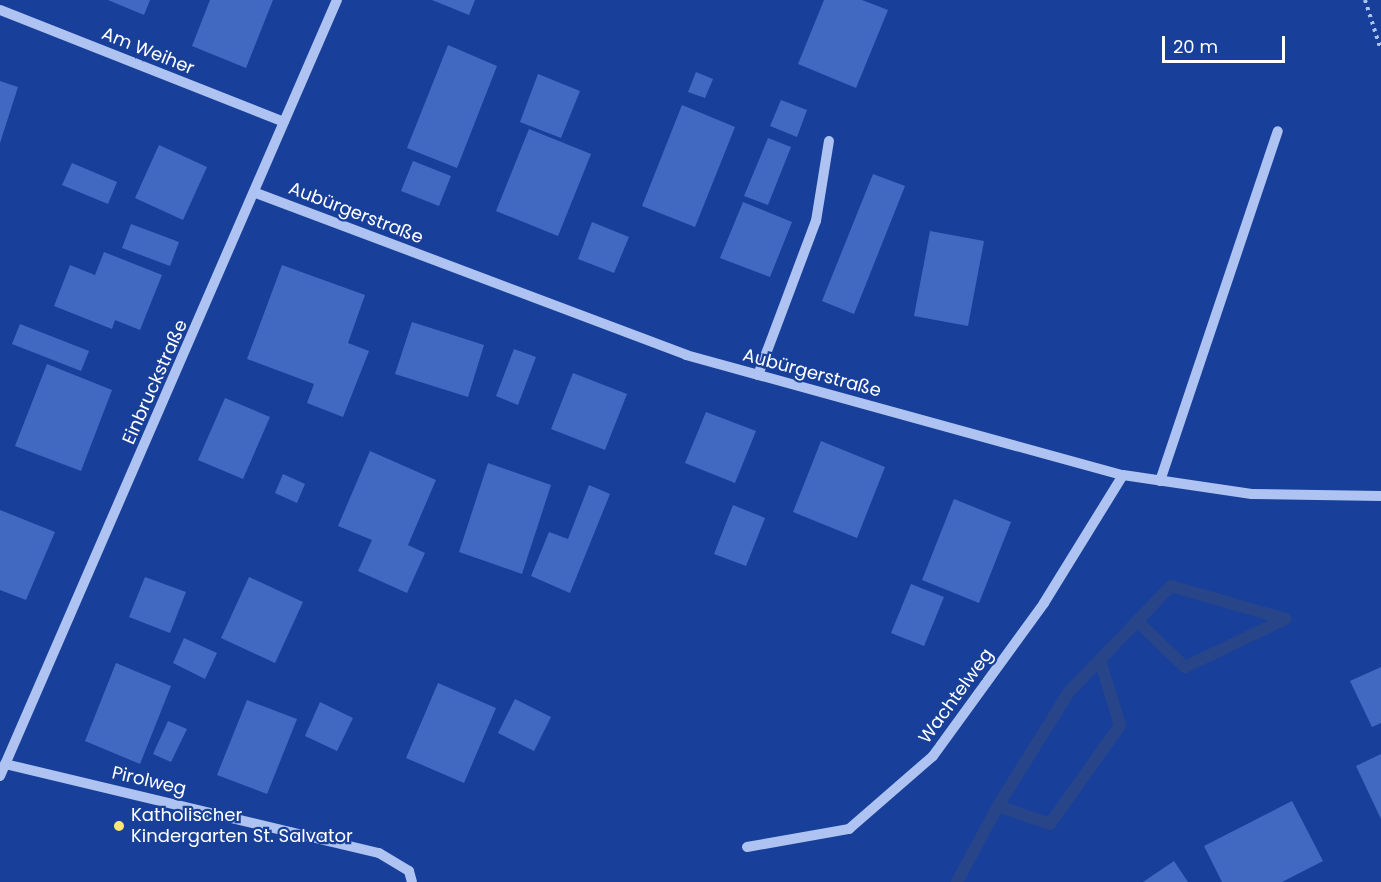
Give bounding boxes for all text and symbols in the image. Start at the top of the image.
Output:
street label: Am Weiher [99,23,197,79]
scale bar [1165,24,1288,62]
text: 20 m [1173,34,1218,59]
street label: Aubürgerstraße [286,177,426,249]
street label: Einbruckstraße [118,316,192,448]
street label: Aubürgerstraße [740,344,884,402]
street label: Wachtelweg [914,644,998,748]
street label: Pirolweg [110,762,188,800]
place label: Katholischer Kindergarten St. Salvator [131,805,353,848]
marker: Katholischer Kindergarten St. Salvator [112,819,126,833]

